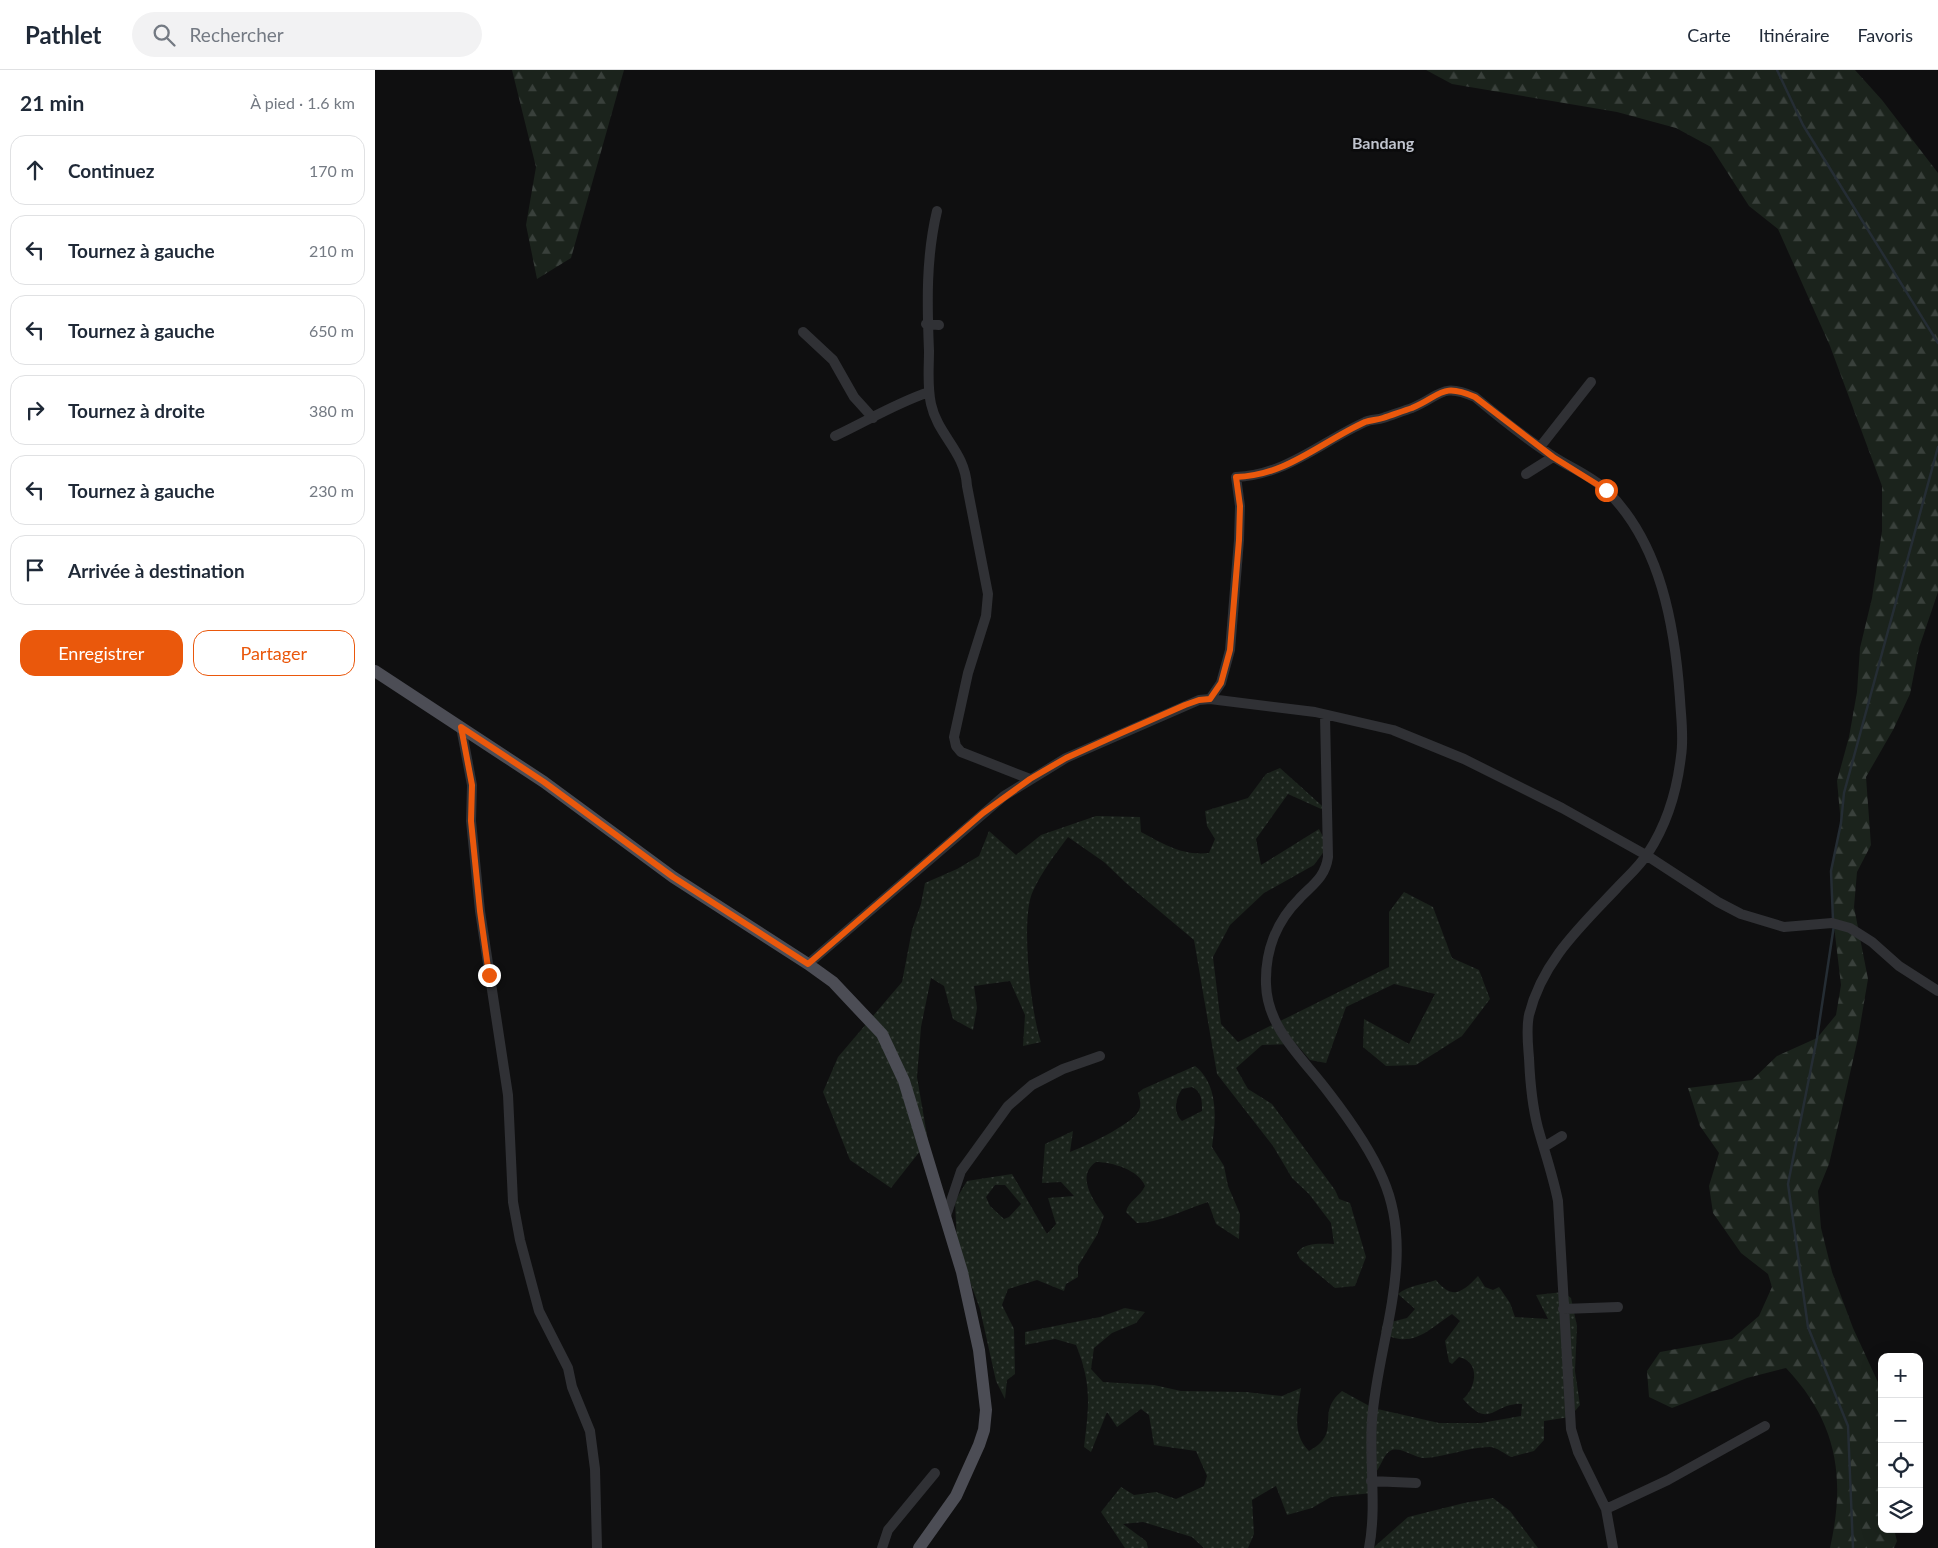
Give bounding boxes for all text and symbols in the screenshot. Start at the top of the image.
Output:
search box [132,12,482,57]
text: Pathlet [25,20,102,49]
icon: search [150,21,178,49]
text: Rechercher [190,23,284,46]
text: Carte [1687,24,1731,46]
text: Itinéraire [1759,24,1829,46]
text: Favoris [1857,24,1913,46]
text: 21 min [20,90,84,115]
text: À pied · 1.6 km [250,93,355,112]
district label: Bandang [1352,133,1415,152]
icon: ahead [21,156,49,184]
text: Continuez [68,159,154,182]
text: 170 m [309,161,354,180]
icon: left [21,236,49,264]
text: Tournez à gauche [68,239,215,262]
text: 210 m [309,241,354,260]
icon: left [21,316,49,344]
text: Tournez à gauche [68,319,215,342]
text: 650 m [309,321,354,340]
icon: right [21,396,49,424]
text: Tournez à droite [68,399,205,422]
text: 380 m [309,401,354,420]
icon: left [21,476,49,504]
text: Tournez à gauche [68,479,215,502]
route start [1595,479,1618,502]
text: 230 m [309,481,354,500]
icon: arrive [21,556,49,584]
text: Arrivée à destination [68,559,245,582]
button: Enregistrer [20,630,183,676]
button: Partager [193,630,355,676]
route end [478,964,501,987]
map controls [1878,1353,1923,1533]
button: + [1878,1353,1923,1398]
button: − [1878,1398,1923,1443]
button: locate [1878,1443,1923,1488]
button: layers [1878,1488,1923,1533]

